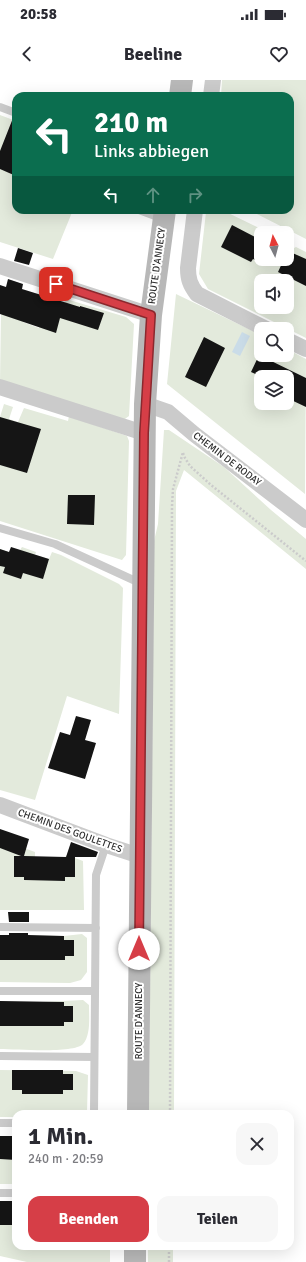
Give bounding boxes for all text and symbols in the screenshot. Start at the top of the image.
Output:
text: 20:58 [20,5,57,23]
icon: back [16,43,38,65]
text: Beeline [124,43,182,65]
icon: heart [268,43,290,65]
text: 210 m [94,106,168,140]
icon: left [28,108,80,160]
text: Links abbiegen [94,140,209,162]
icon: left [100,184,122,206]
icon: ahead [142,184,164,206]
icon: right [184,184,206,206]
north arrow [254,226,294,266]
map controls [254,226,294,410]
street label: ROUTE D'ANNECY [146,227,168,305]
pin [39,267,73,301]
icon: arrive [45,273,67,295]
button: sound [254,274,294,314]
button: search [254,322,294,362]
button: layers [254,370,294,410]
street label: CHEMIN DE RODAY [191,429,263,489]
street label: CHEMIN DES GOULETTES [16,807,124,856]
position arrow [118,928,160,970]
street label: ROUTE D'ANNECY [133,983,145,1059]
text: 1 Min. [28,1121,93,1151]
button: close [236,1123,278,1165]
text: 240 m · 20:59 [28,1151,104,1167]
button: Beenden [28,1196,149,1242]
button: Teilen [157,1196,278,1242]

